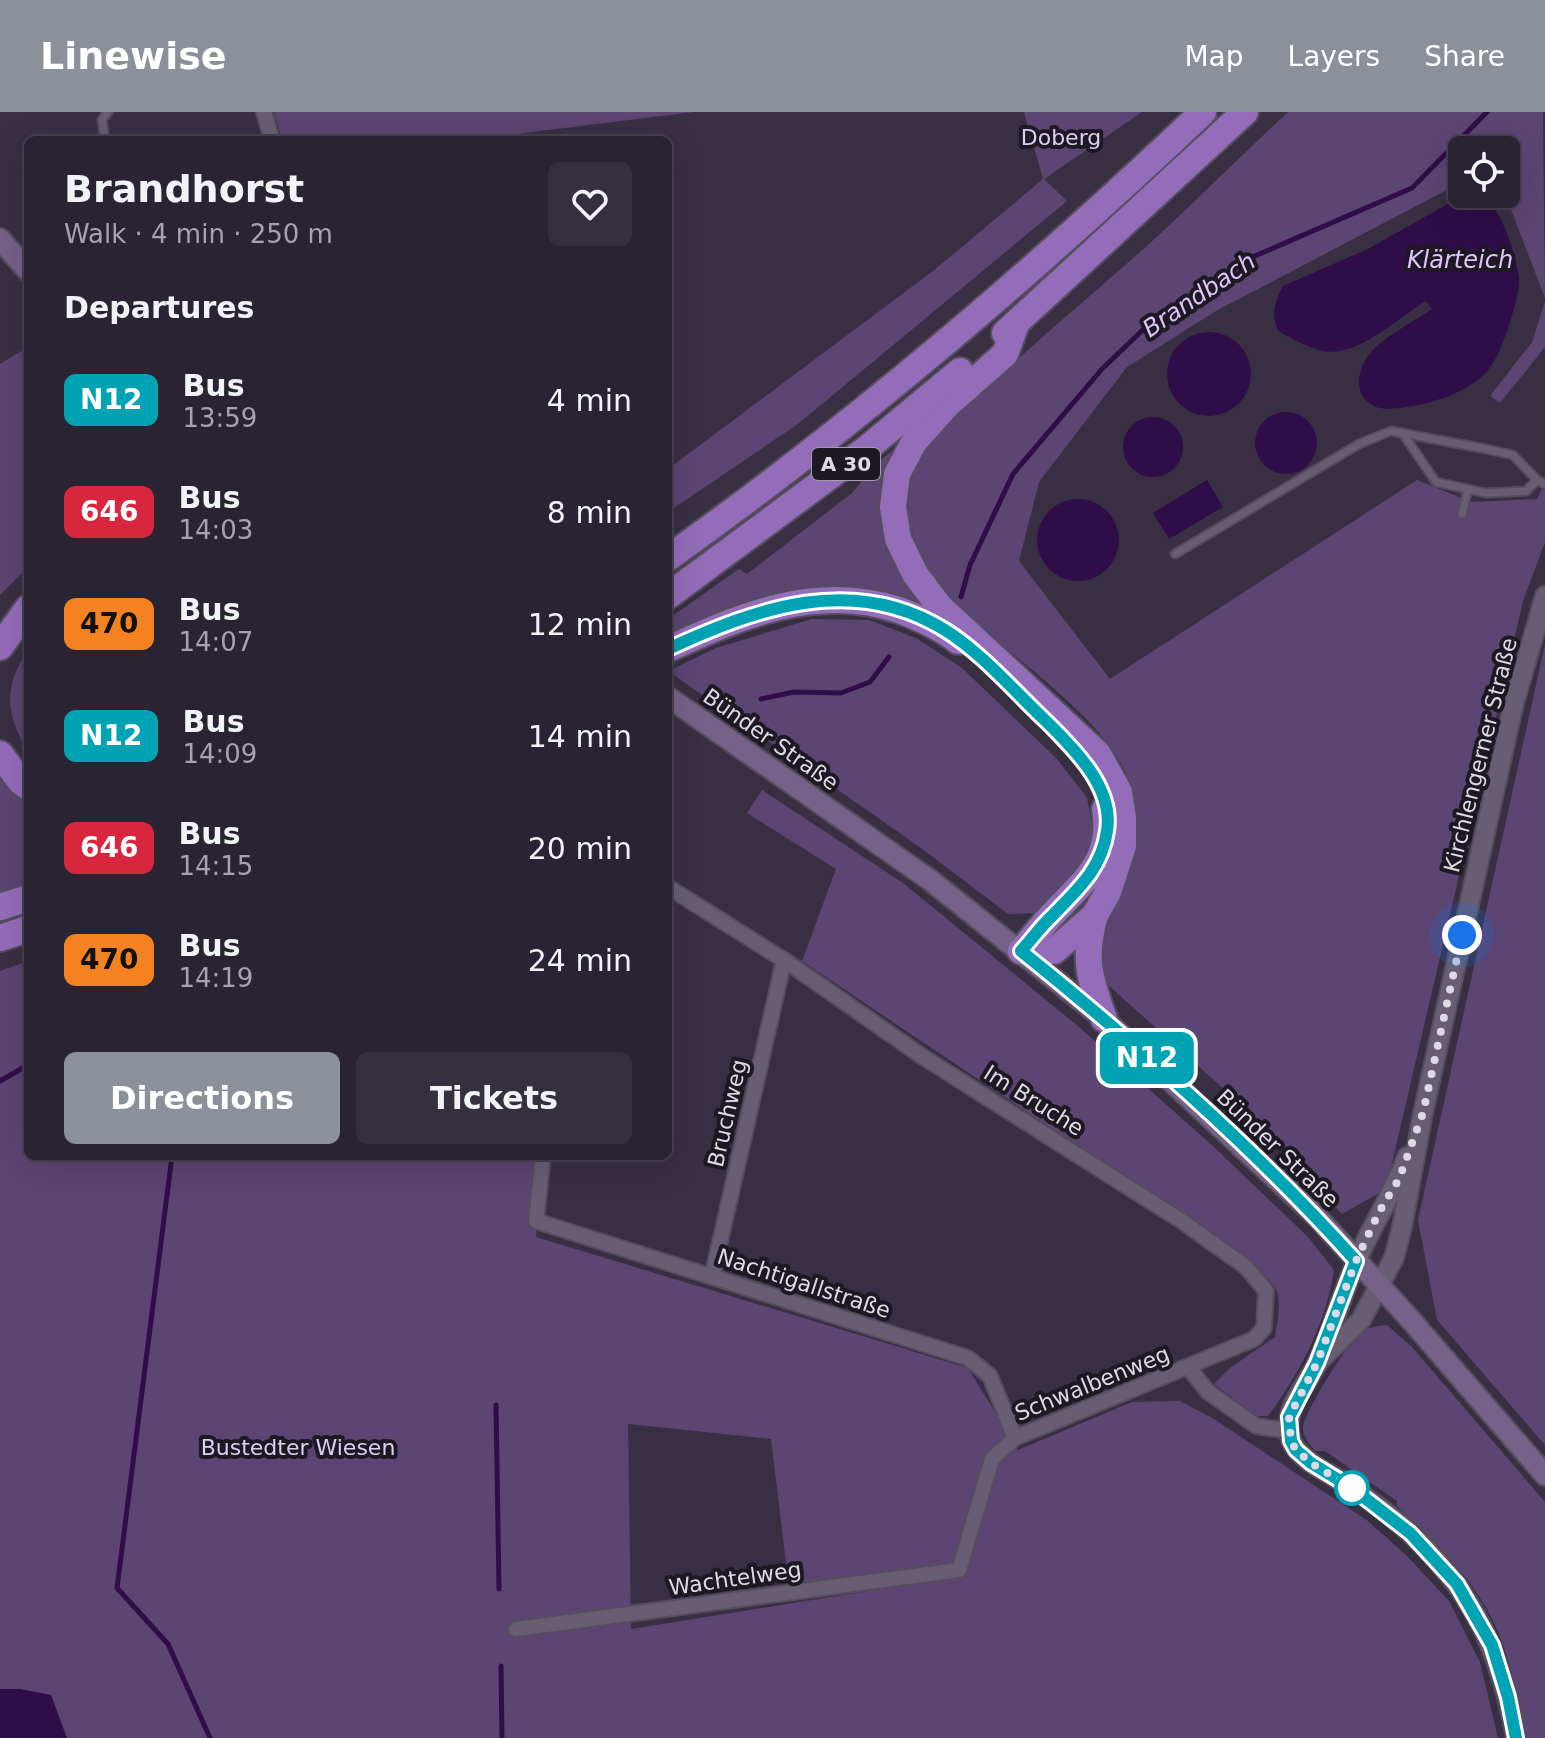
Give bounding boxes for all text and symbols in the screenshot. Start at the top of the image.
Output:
text: Linewise [40,34,227,78]
text: Map [1184,40,1244,73]
text: Layers [1288,40,1380,73]
text: Share [1424,40,1505,73]
park label: Doberg [1021,125,1101,150]
map controls [1448,136,1520,208]
button: locate [1448,136,1520,208]
button: heart [548,162,632,246]
text: Brandhorst [64,167,304,211]
text: Walk · 4 min · 250 m [64,219,333,249]
water label: Klärteich [1407,246,1513,274]
water label: Brandbach [1137,247,1261,343]
text: Departures [64,290,254,325]
text: Bus [182,368,245,403]
text: N12 [80,383,142,416]
text: 4 min [547,383,632,418]
text: 13:59 [182,403,257,433]
road number: A 30 [812,448,880,480]
text: Bus [178,480,241,515]
text: 646 [80,495,138,528]
text: 8 min [547,495,632,530]
text: 14:03 [178,515,253,545]
text: Bus [178,592,241,627]
text: 470 [80,607,138,640]
text: 12 min [528,607,632,642]
text: 14:07 [178,627,253,657]
street label: Kirchlengerner Straße [1439,635,1522,875]
street label: Bünder Straße [698,684,843,795]
text: Bus [182,704,245,739]
text: N12 [80,719,142,752]
text: 14 min [528,719,632,754]
text: 14:09 [182,739,257,769]
text: Bus [178,816,241,851]
text: 646 [80,831,138,864]
text: 20 min [528,831,632,866]
text: 14:15 [178,851,253,881]
your location [1442,915,1482,955]
text: Bus [178,928,241,963]
text: 470 [80,943,138,976]
text: 24 min [528,943,632,978]
text: 14:19 [178,963,253,993]
line badge: N12 [1101,1032,1193,1084]
text: N12 [1116,1041,1178,1074]
button: Directions [64,1052,340,1144]
button: Tickets [356,1052,632,1144]
street label: Bruchweg [703,1057,752,1169]
street label: Im Bruche [979,1060,1088,1141]
street label: Bünder Straße [1212,1084,1344,1213]
street label: Nachtigallstraße [714,1244,893,1323]
street label: Schwalbenweg [1011,1341,1173,1426]
park label: Bustedter Wiesen [201,1435,395,1460]
unlabelled marker [1335,1471,1369,1505]
street label: Wachtelweg [667,1557,803,1600]

